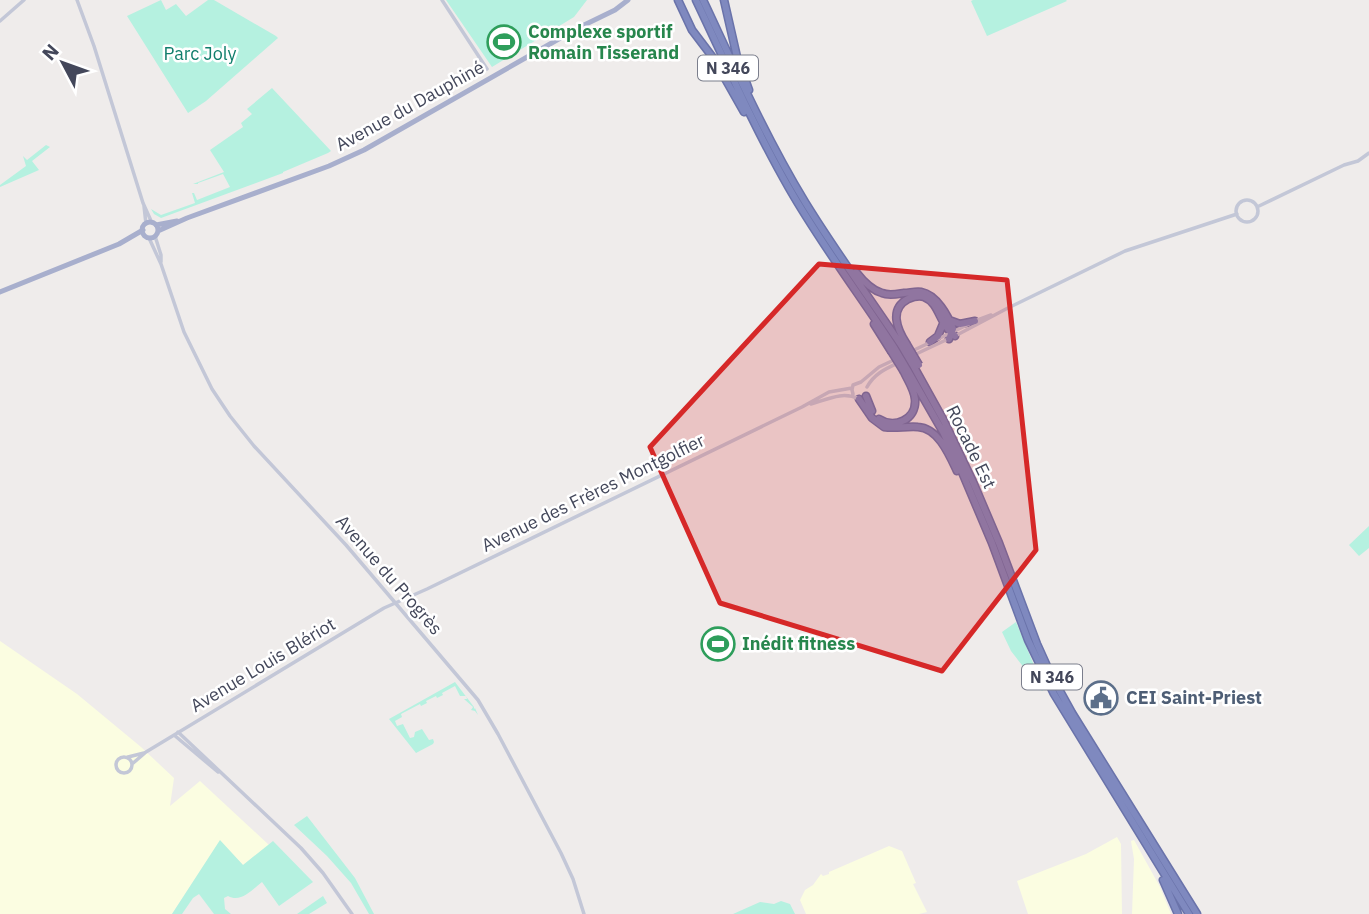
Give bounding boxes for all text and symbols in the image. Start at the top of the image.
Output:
place label: Complexe sportif Romain Tisserand [528,20,679,64]
sports icon: Complexe sportif Romain Tisserand [485,23,523,61]
north arrow [28,28,98,98]
text: N [37,39,64,65]
park label: Parc Joly [163,42,237,65]
street label: Avenue du Dauphiné [331,55,488,156]
road number: N 346 [698,55,758,80]
street label: Rocade Est [941,401,1002,492]
street label: Avenue des Frères Montgolfier [477,428,708,557]
street label: Avenue du Progrès [331,510,448,639]
street label: Avenue Louis Blériot [186,612,339,717]
sports icon: Inédit fitness [699,625,737,663]
place label: Inédit fitness [742,632,855,655]
road number: N 346 [1022,664,1082,690]
public building icon: CEI Saint-Priest [1082,679,1120,717]
place label: CEI Saint-Priest [1126,686,1262,709]

